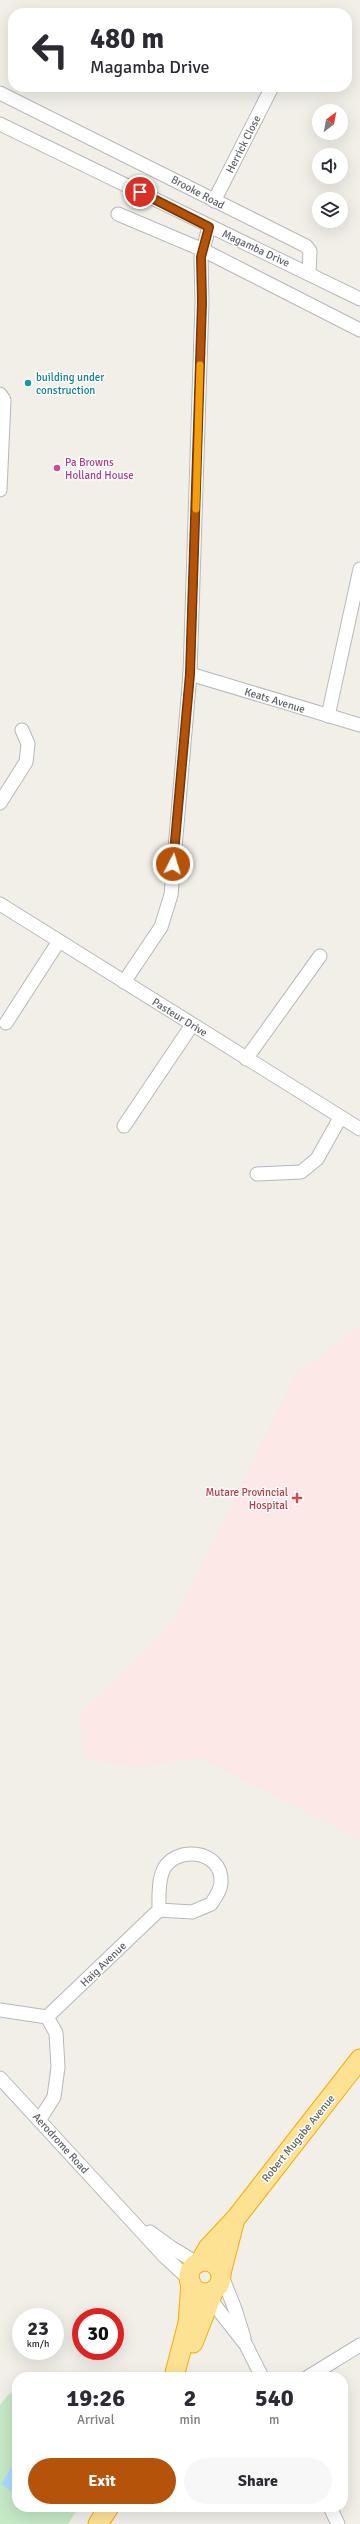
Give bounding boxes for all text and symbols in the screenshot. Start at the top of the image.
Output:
text: 480 m [90,22,164,56]
icon: left [24,24,76,76]
text: Magamba Drive [90,56,209,78]
north arrow [312,104,348,140]
map controls [312,104,348,228]
street label: Herrick Close [223,113,264,175]
button: sound [312,148,348,184]
street label: Brooke Road [169,173,227,212]
pin [123,175,157,209]
icon: arrive [129,181,151,203]
button: layers [312,192,348,228]
street label: Magamba Drive [220,227,292,270]
place label: building under construction [36,371,104,397]
marker: building under construction [23,378,33,388]
place label: Pa Browns Holland House [65,456,134,482]
marker: Pa Browns Holland House [52,463,62,473]
street label: Keats Avenue [243,685,307,716]
position arrow [152,843,194,885]
street label: Pasteur Drive [150,995,210,1040]
place label: Mutare Provincial Hospital [205,1486,288,1512]
marker: Mutare Provincial Hospital [291,1492,303,1504]
street label: Haig Avenue [78,1939,129,1989]
street label: Robert Mugabe Avenue [259,2092,338,2185]
street label: Aerodrome Road [30,2110,91,2177]
speed limit sign: 30 [72,2308,124,2360]
text: 23 [27,2316,49,2341]
text: km/h [27,2338,49,2350]
text: 19:26 [66,2383,125,2413]
text: 2 [184,2383,196,2413]
text: 540 [255,2383,294,2413]
text: Arrival [77,2412,114,2428]
text: min [180,2412,201,2428]
text: m [269,2412,279,2428]
button: Exit [28,2458,176,2504]
button: Share [184,2458,332,2504]

